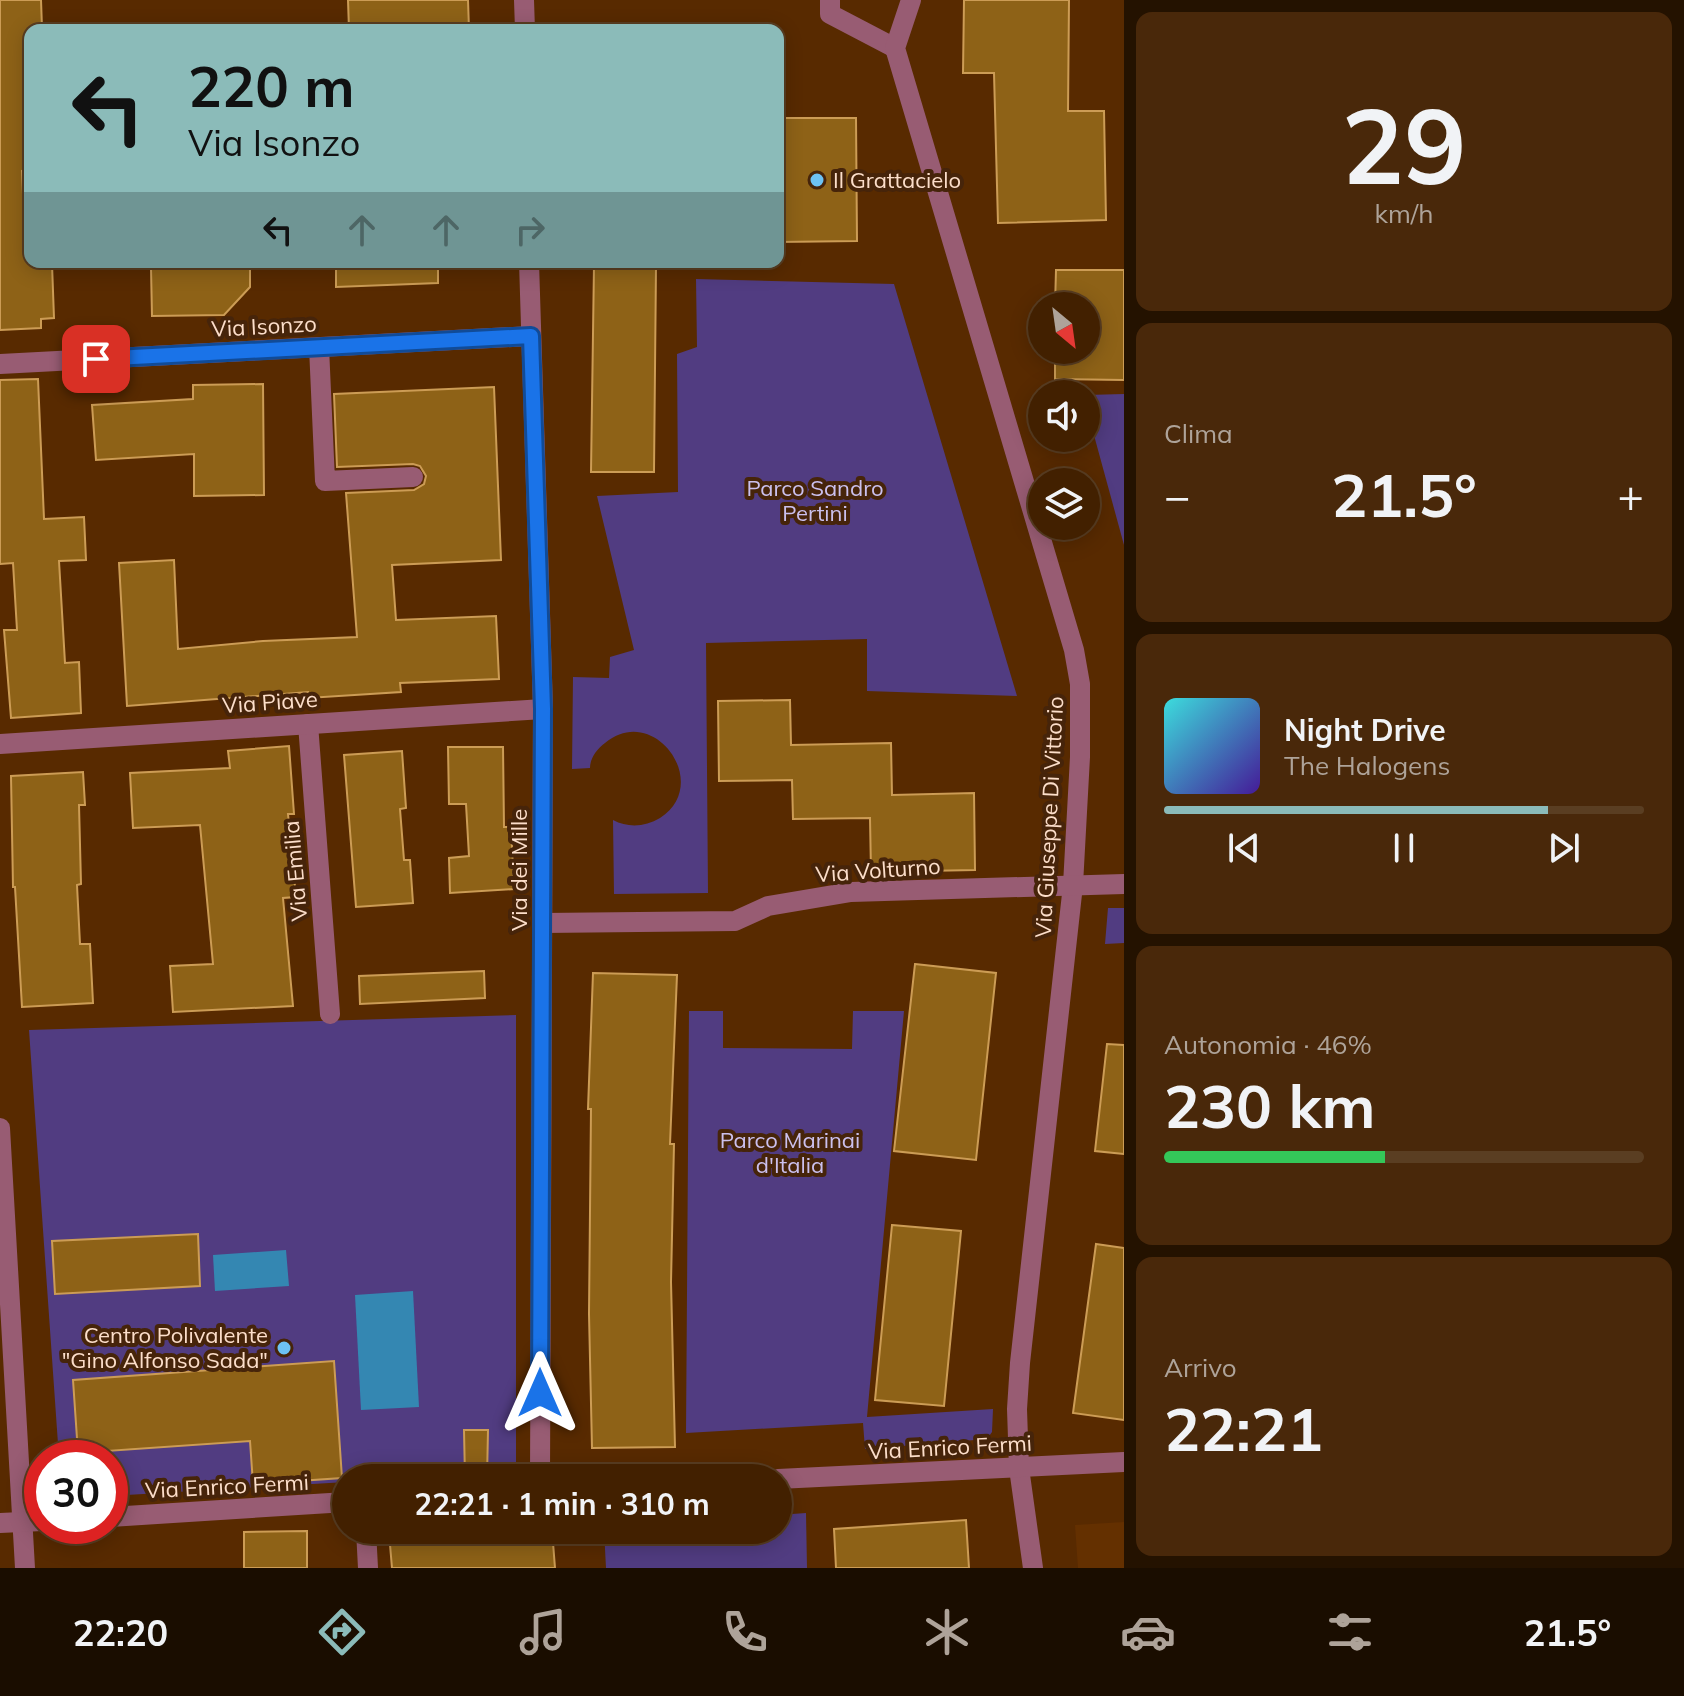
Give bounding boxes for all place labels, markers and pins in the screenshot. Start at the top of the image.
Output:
place label: Il Grattacielo [833,166,961,194]
marker: Il Grattacielo [808,171,826,189]
pin [62,325,130,393]
place label: Centro Polivalente "Gino Alfonso Sada" [62,1321,268,1374]
marker: Centro Polivalente "Gino Alfonso Sada" [275,1339,293,1357]

